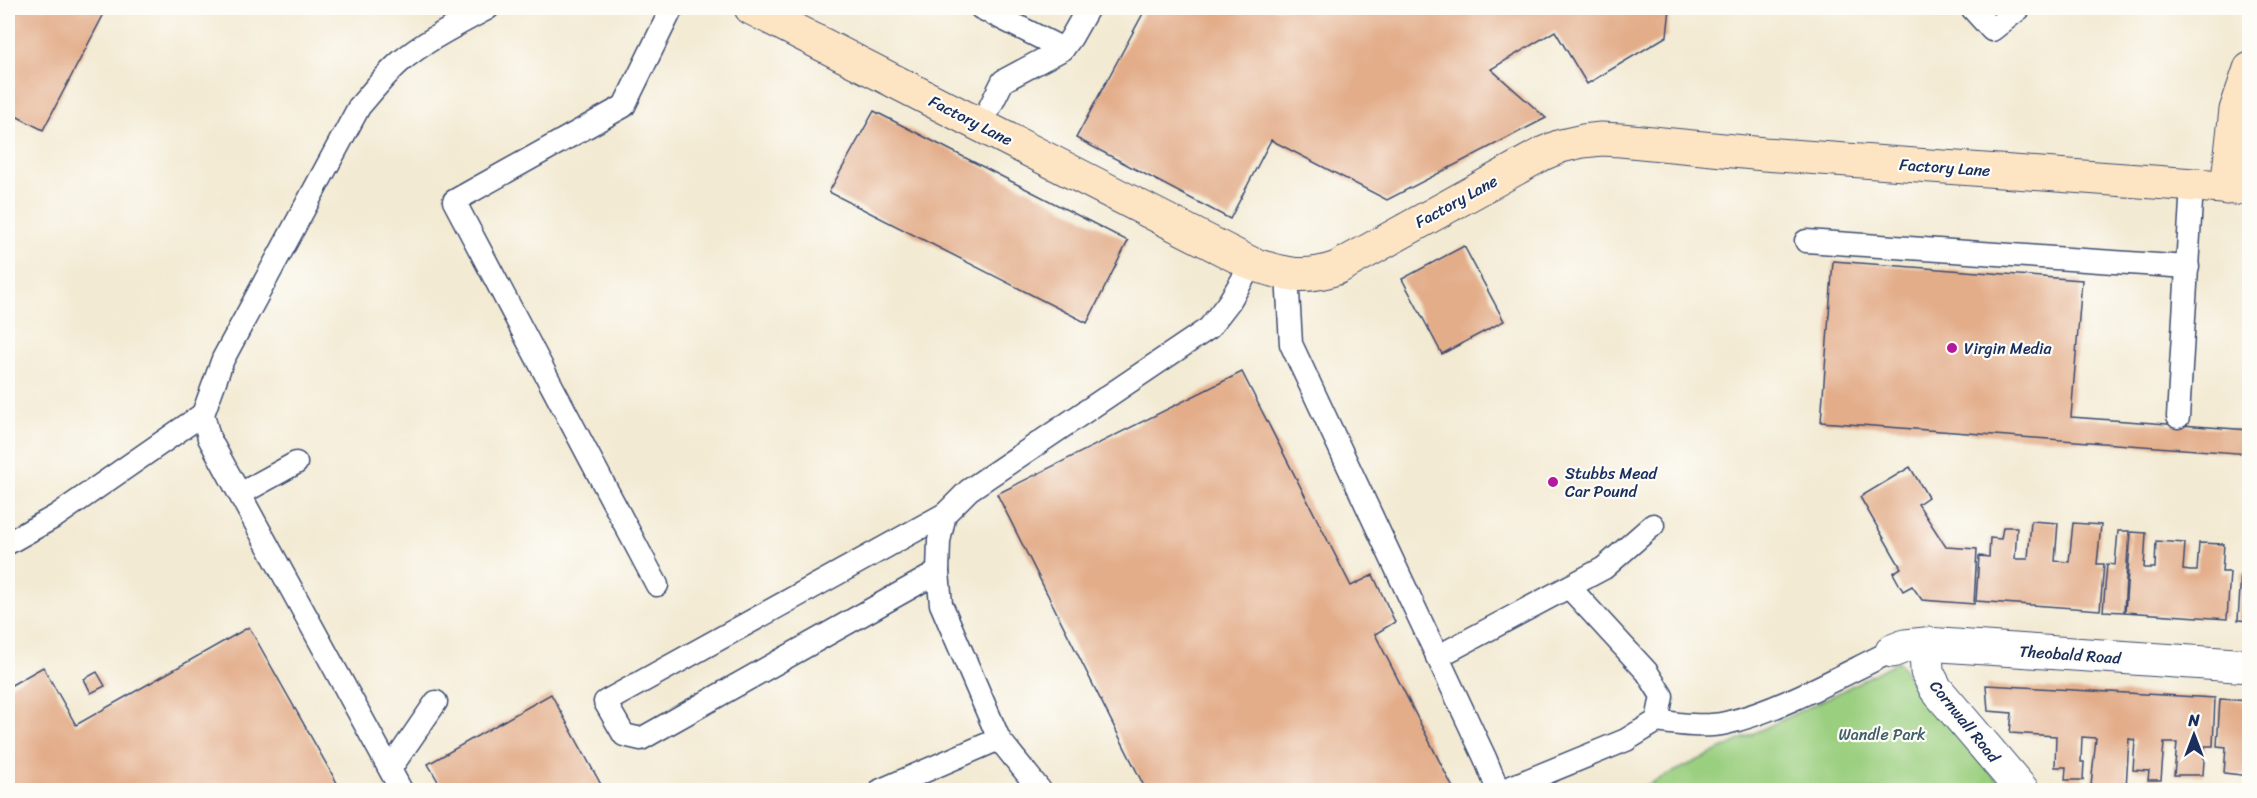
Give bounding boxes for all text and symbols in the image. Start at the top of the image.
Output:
street label: Factory Lane [924,87,1018,154]
street label: Factory Lane [1898,150,1991,185]
street label: Factory Lane [1409,167,1503,236]
place label: Virgin Media [1964,334,2052,363]
marker: Virgin Media [1945,341,1959,355]
place label: Stubbs Mead Car Pound [1565,459,1659,506]
marker: Stubbs Mead Car Pound [1546,475,1560,489]
street label: Theobald Road [2018,636,2123,673]
street label: Cornwall Road [1922,673,2008,770]
north arrow [2164,705,2224,765]
text: N [2187,706,2200,735]
park label: Wandle Park [1838,720,1926,749]

